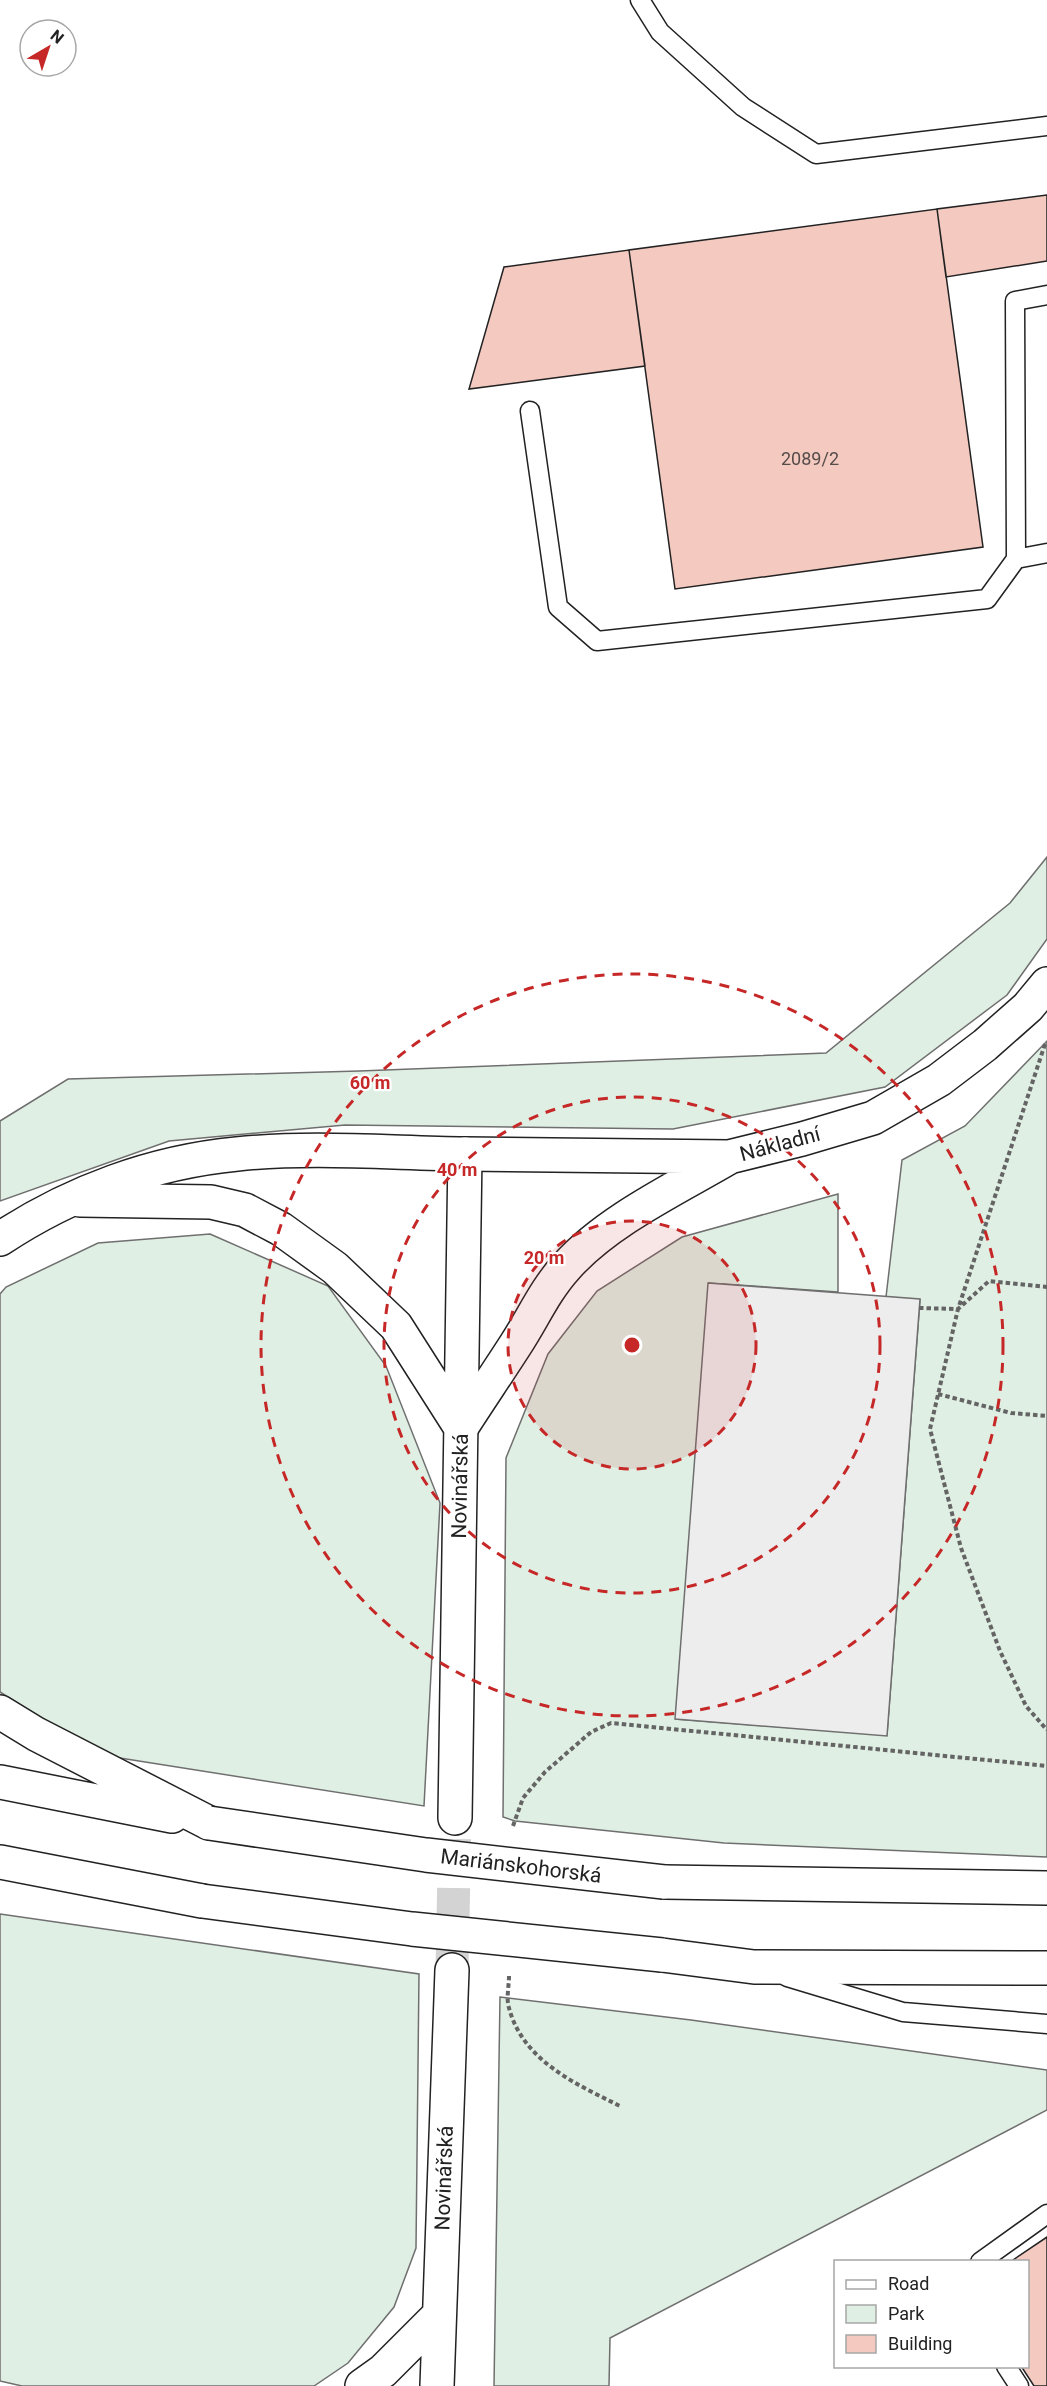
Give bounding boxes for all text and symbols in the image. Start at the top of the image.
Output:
north arrow [18,18,78,78]
text: N [47,26,67,48]
house number: 2089/2 [781,448,839,469]
text: 60 m [350,1072,390,1093]
street label: Nákladní [737,1122,824,1166]
text: 40 m [437,1159,477,1180]
text: 20 m [524,1247,564,1268]
centre of rings [622,1335,642,1355]
street label: Novinářská [447,1433,473,1539]
street label: Mariánskohorská [439,1844,603,1888]
street label: Novinářská [430,2125,458,2231]
legend [834,2260,1029,2368]
text: Road [888,2273,929,2294]
text: Park [888,2303,925,2324]
text: Building [888,2333,952,2354]

